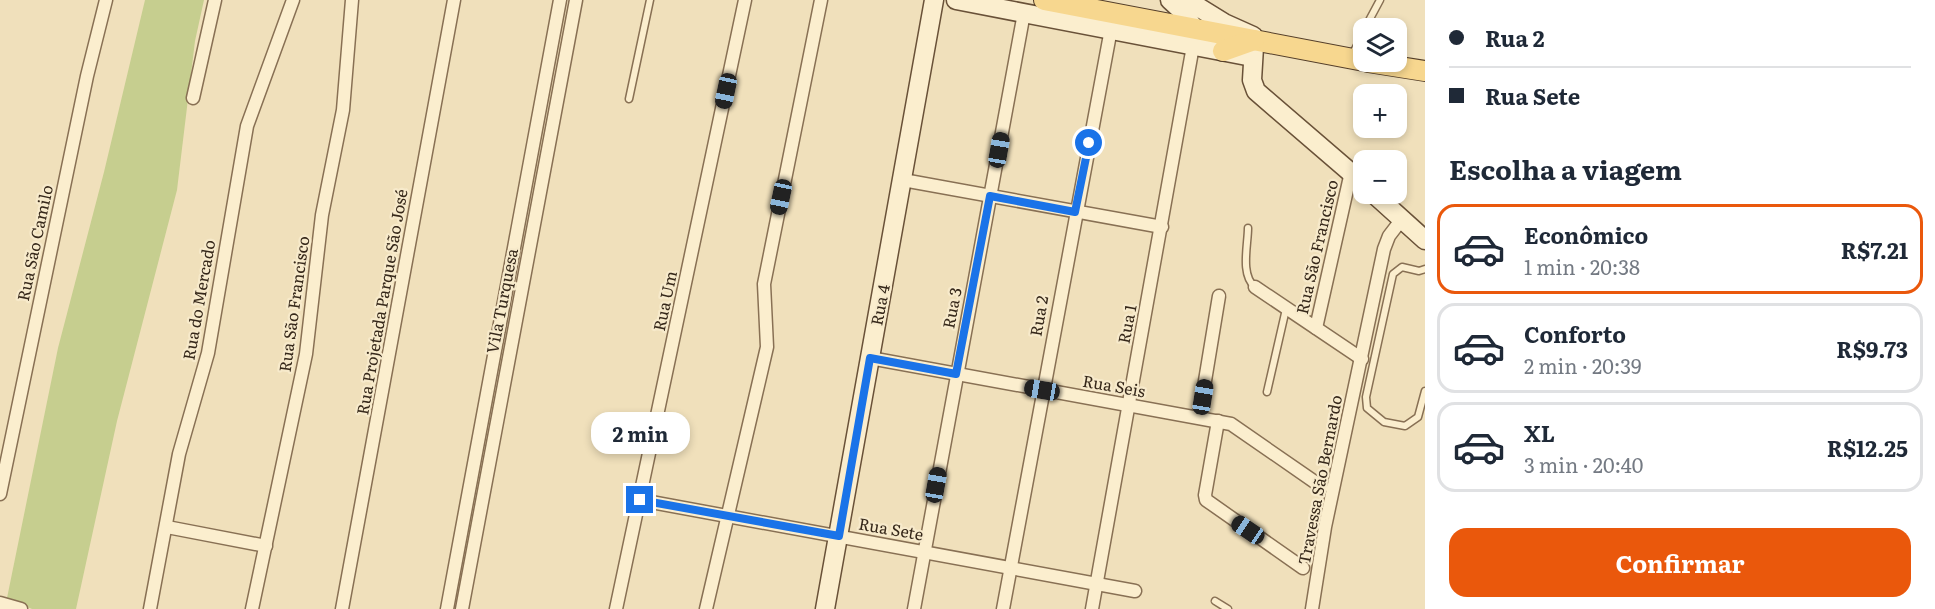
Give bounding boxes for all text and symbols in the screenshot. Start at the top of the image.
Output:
map controls [1353,18,1407,204]
button: layers [1353,18,1407,72]
text: Rua 2 [1485,21,1544,54]
car [713,72,739,110]
text: Rua Sete [1485,79,1580,112]
button: + [1353,84,1407,138]
route start [1075,129,1102,156]
car [987,131,1011,169]
text: Escolha a viagem [1449,148,1682,188]
button: − [1353,150,1407,204]
street label: Rua São Francisco [1289,177,1343,316]
car [768,178,794,216]
street label: Rua São Camilo [10,182,58,303]
street label: Rua Projetada Parque São José [349,187,413,417]
text: Econômico [1524,218,1648,251]
icon: car [1452,222,1506,276]
text: R$7.21 [1841,233,1908,266]
street label: Rua São Francisco [272,234,314,373]
street label: Rua do Mercado [176,238,220,362]
street label: Vila Turquesa [479,246,523,355]
text: 1 min · 20:38 [1524,251,1640,281]
street label: Rua Um [646,268,682,333]
street label: Rua 4 [863,282,895,328]
street label: Rua 3 [935,285,967,330]
street label: Rua 2 [1023,294,1053,338]
street label: Rua 1 [1110,302,1142,345]
text: Conforto [1524,317,1626,350]
icon: car [1452,321,1506,375]
text: R$9.73 [1836,332,1908,365]
text: 2 min · 20:39 [1524,350,1642,380]
street label: Rua Seis [1081,368,1147,402]
car [1023,378,1061,402]
car [1191,378,1215,416]
street label: Travessa São Bernardo [1291,393,1347,567]
callout: 2 min [590,413,690,455]
text: XL [1524,416,1555,449]
text: 2 min [613,418,668,448]
icon: car [1452,420,1506,474]
text: R$12.25 [1827,431,1908,464]
text: 3 min · 20:40 [1524,449,1643,479]
car [924,466,948,504]
route end [626,486,653,513]
street label: Rua Sete [857,511,925,545]
car [1228,512,1268,548]
button: Confirmar [1449,528,1911,597]

